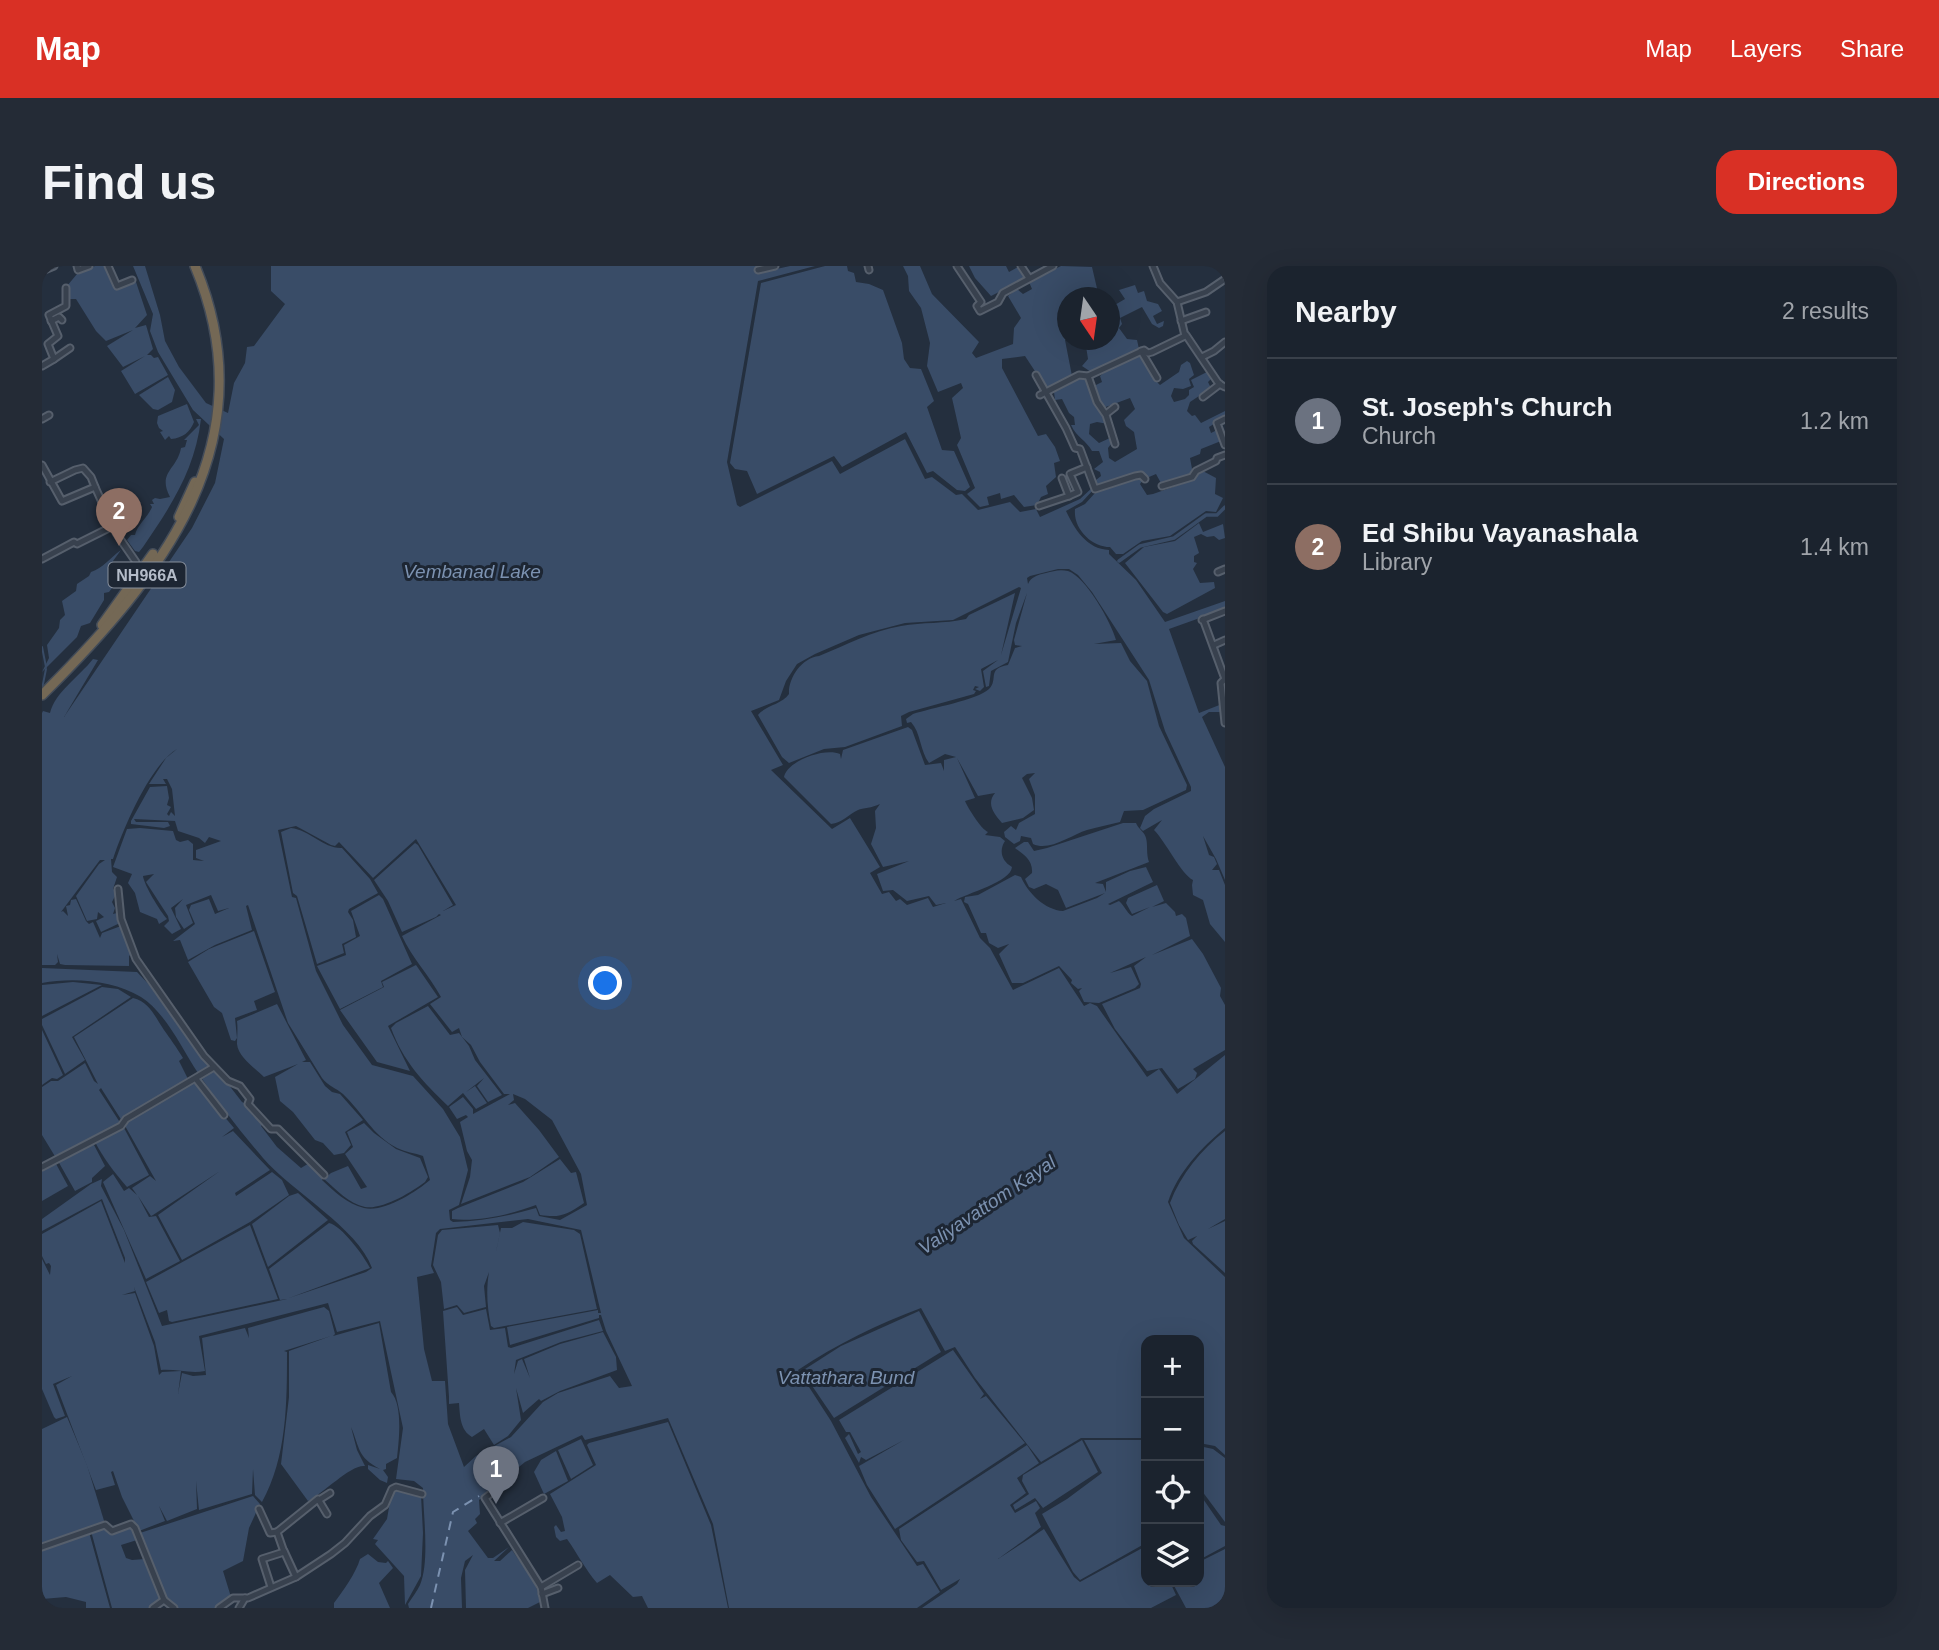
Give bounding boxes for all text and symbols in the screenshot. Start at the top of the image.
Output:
text: Map [35,30,101,67]
text: Map [1645,35,1692,62]
text: Layers [1730,35,1802,62]
text: Share [1840,35,1904,62]
button: Directions [1716,150,1897,214]
text: Find us [42,155,216,209]
north arrow [1057,287,1120,350]
text: Nearby [1295,295,1397,328]
text: 2 results [1782,298,1869,324]
text: St. Joseph's Church [1362,392,1612,422]
text: 1 [1312,408,1324,434]
text: 1.2 km [1800,408,1869,434]
text: Church [1362,423,1436,449]
pin: 2 [96,488,142,546]
text: Ed Shibu Vayanashala [1362,518,1638,548]
text: 2 [1312,534,1324,560]
text: 1.4 km [1800,534,1869,560]
text: Library [1362,549,1432,575]
water label: Vembanad Lake [403,561,541,582]
road number: NH966A [108,562,186,588]
your location [588,966,622,1000]
water label: Valiyavattom Kayal [914,1151,1060,1259]
map controls [1141,1335,1204,1587]
button: + [1141,1335,1204,1398]
water label: Vattathara Bund [778,1367,916,1388]
button: − [1141,1398,1204,1461]
pin: 1 [473,1446,519,1504]
button: locate [1141,1461,1204,1524]
button: layers [1141,1524,1204,1587]

